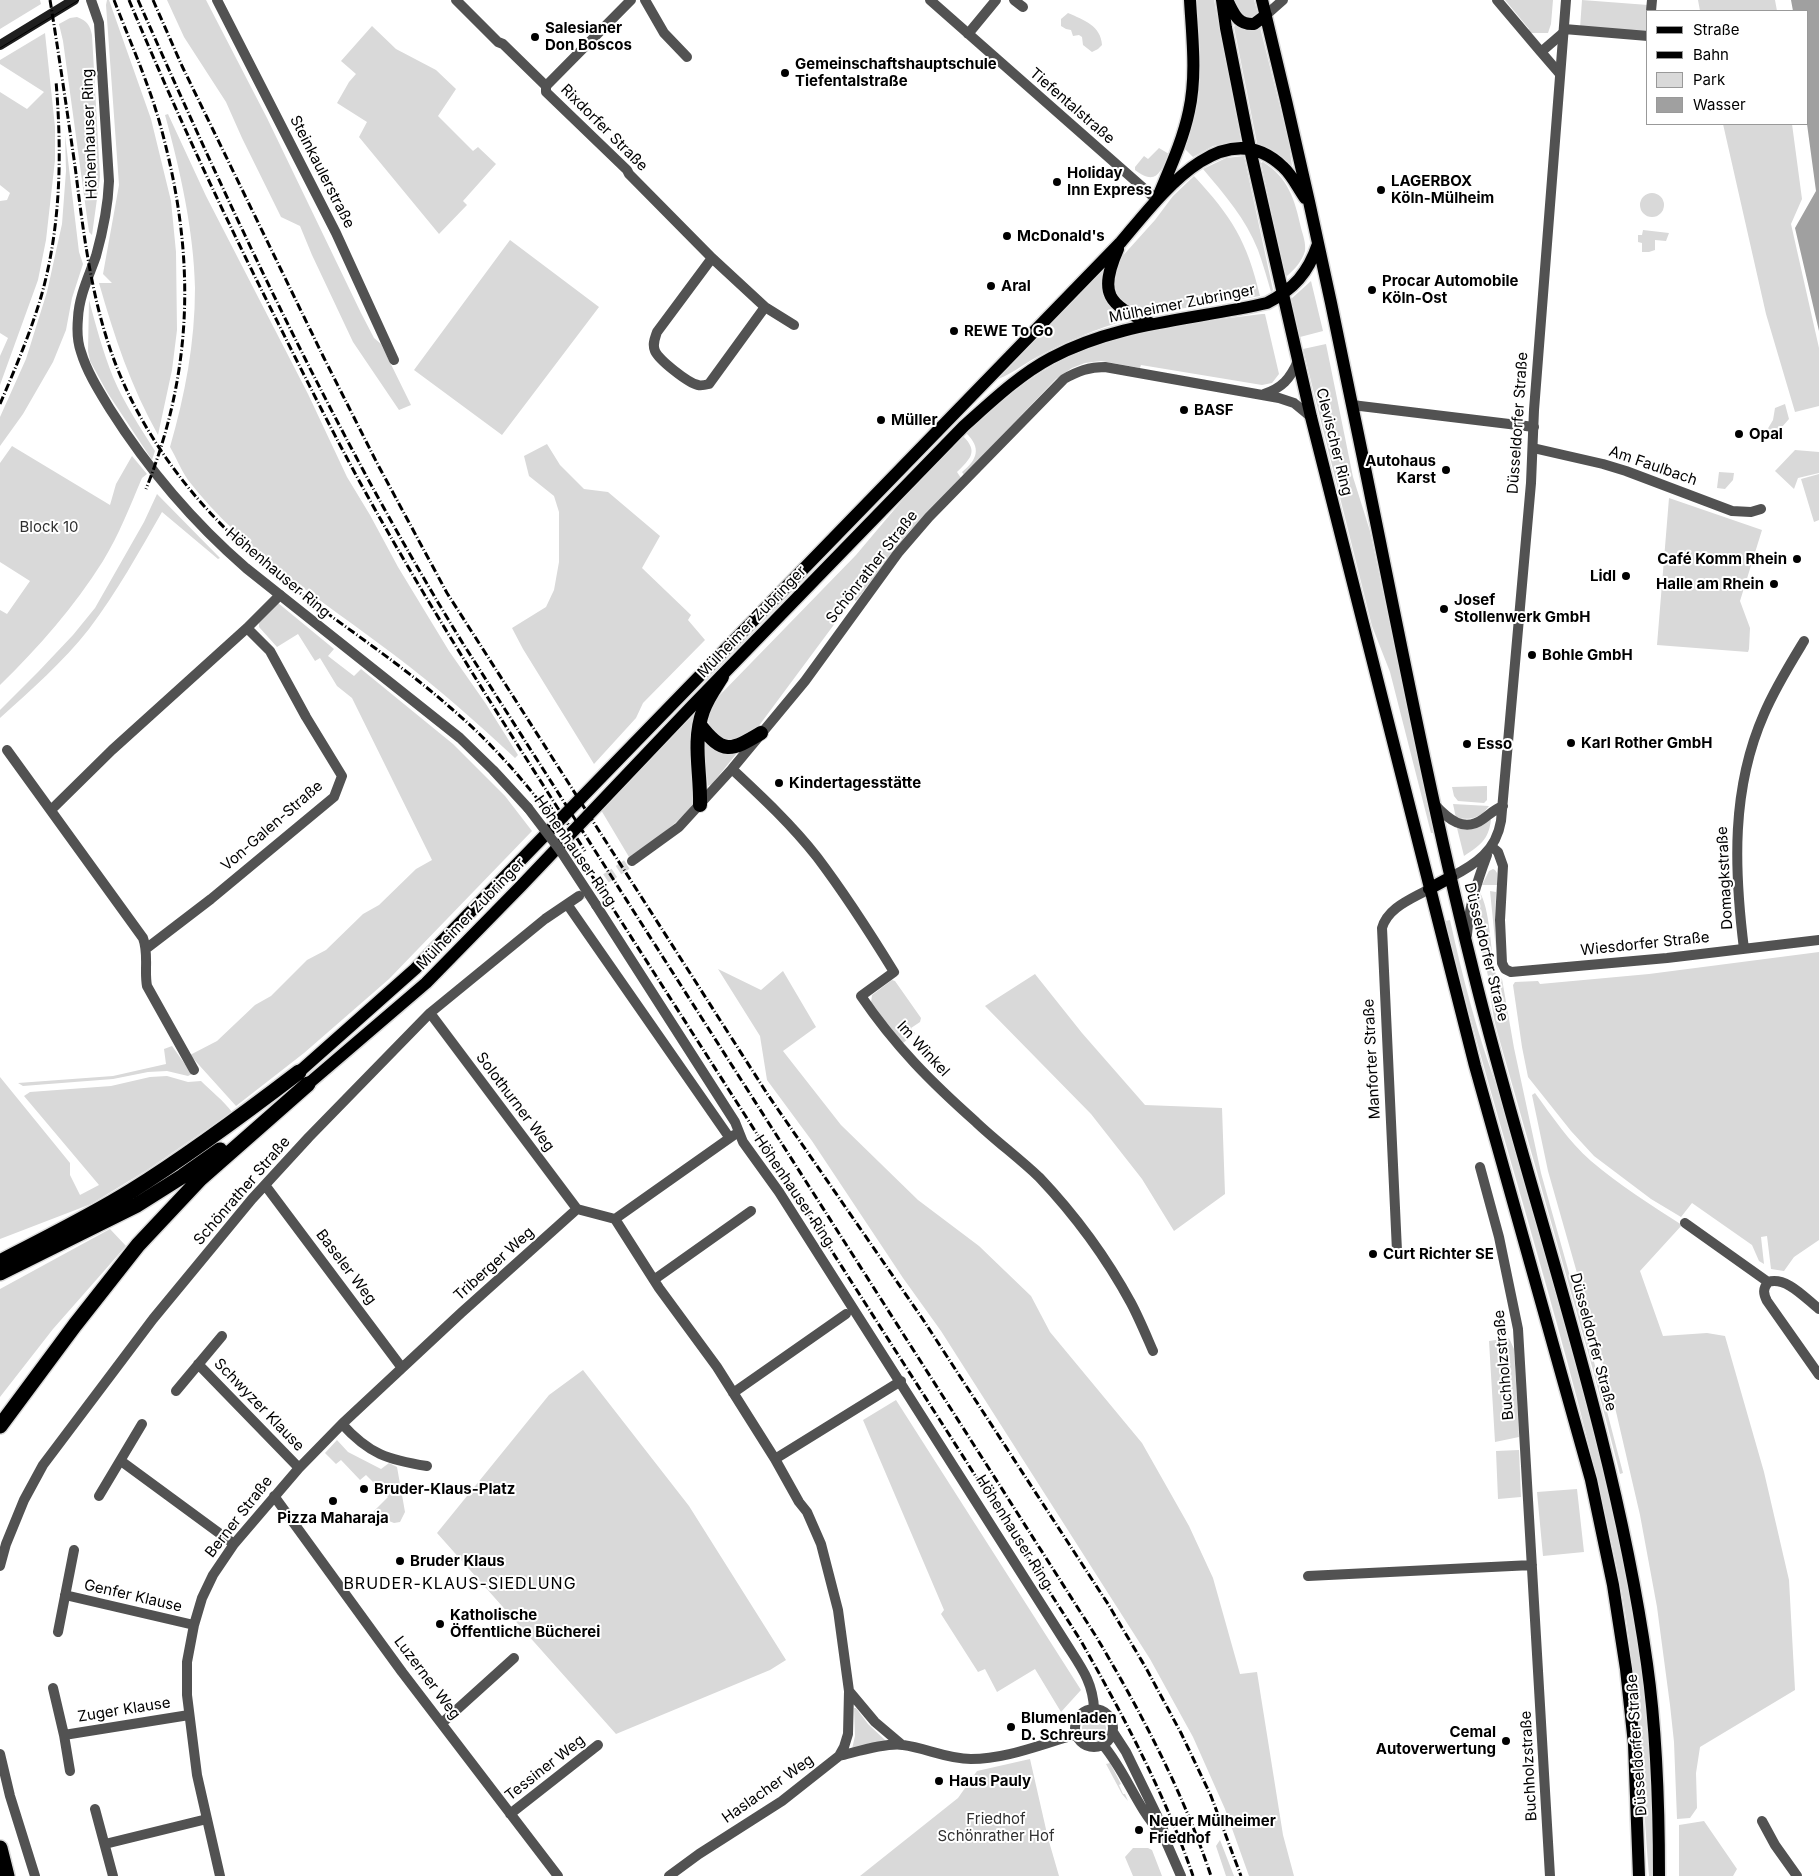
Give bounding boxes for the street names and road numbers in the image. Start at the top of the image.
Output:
street label: Tiefentalstraße [1026,64,1118,148]
street label: Höhenhauser Ring [79,68,101,200]
street label: Rixdorfer Straße [557,81,651,175]
street label: Steinkaulerstraße [286,113,358,231]
street label: Mülheimer Zubringer [1107,281,1257,327]
street label: Düsseldorfer Straße [1504,351,1532,495]
street label: Clevischer Ring [1312,386,1356,498]
street label: Am Faulbach [1606,442,1700,490]
street label: Schönrather Straße [822,507,922,627]
street label: Höhenhauser Ring [222,524,334,622]
street label: Mülheimer Zubringer [694,562,810,682]
street label: Von-Galen-Straße [218,777,326,875]
street label: Höhenhauser Ring [530,792,620,910]
street label: Domagkstraße [1713,826,1737,930]
street label: Mülheimer Zubringer [413,854,529,974]
street label: Düsseldorfer Straße [1460,881,1512,1023]
street label: Wiesdorfer Straße [1580,928,1710,960]
street label: Manforter Straße [1360,998,1384,1120]
street label: Im Winkel [893,1018,953,1080]
street label: Solothurner Weg [472,1049,558,1155]
street label: Höhenhauser Ring [750,1132,838,1250]
street label: Schönrather Straße [190,1133,294,1249]
street label: Triberger Weg [450,1223,538,1305]
street label: Baseler Weg [312,1226,380,1308]
street label: Düsseldorfer Straße [1566,1271,1620,1413]
street label: Buchholzstraße [1490,1309,1518,1421]
street label: Schwyzer Klause [210,1355,308,1455]
street label: Höhenhauser Ring [972,1472,1056,1592]
street label: Berner Straße [202,1473,276,1561]
street label: Genfer Klause [82,1576,184,1616]
street label: Luzerner Weg [390,1633,464,1723]
street label: Düsseldorfer Straße [1623,1673,1651,1817]
street label: Zuger Klause [76,1694,172,1726]
street label: Buchholzstraße [1517,1710,1541,1822]
street label: Tessiner Weg [502,1731,588,1805]
street label: Haslacher Weg [719,1751,817,1827]

